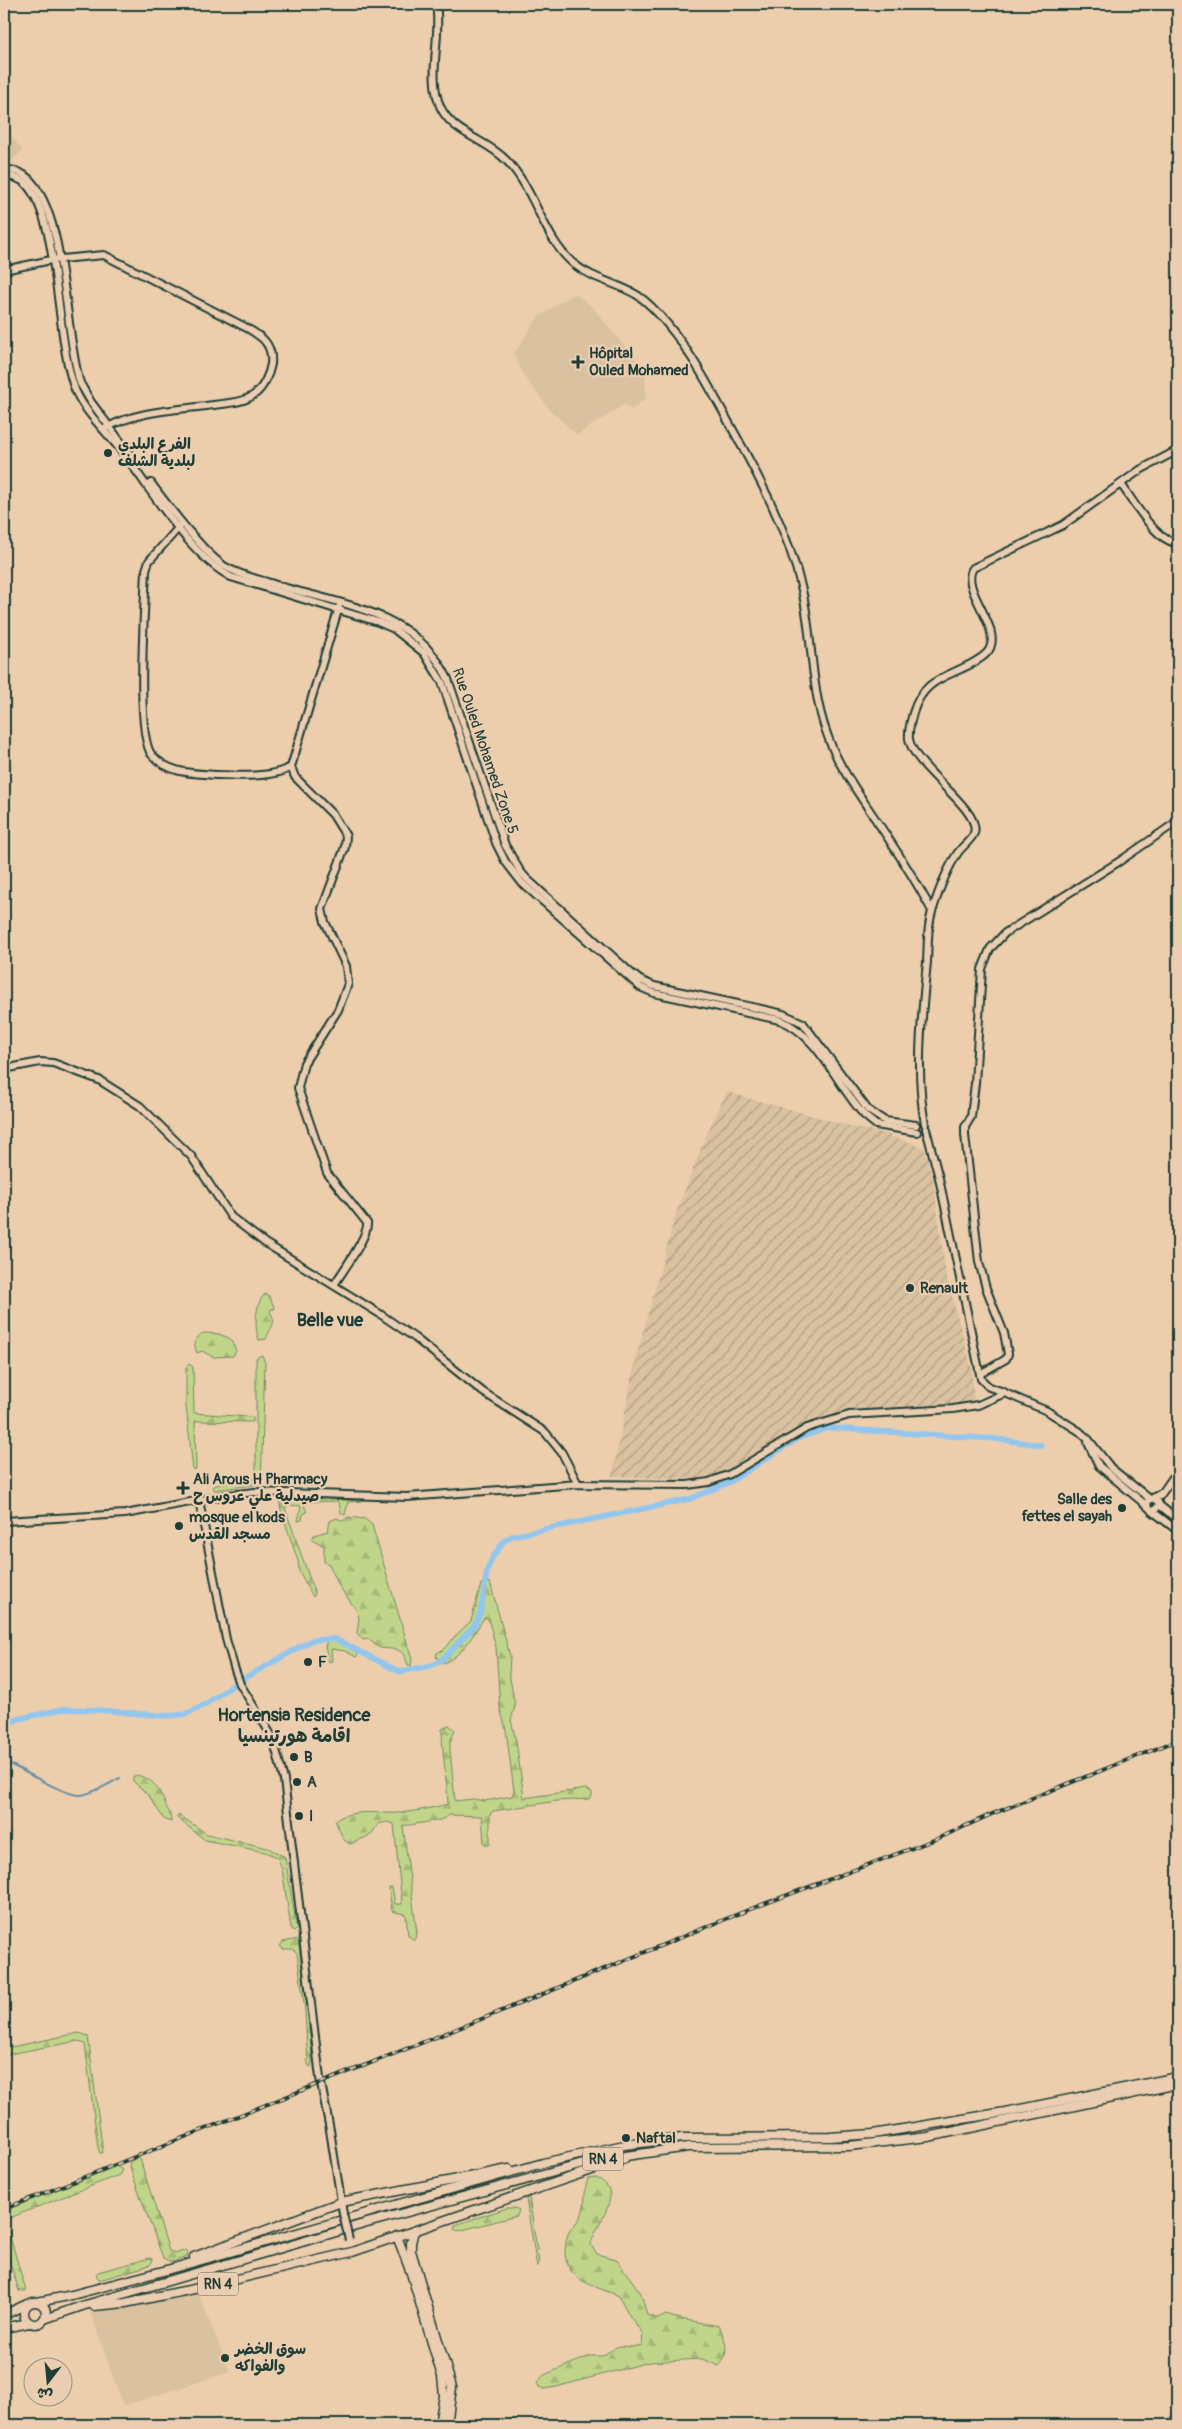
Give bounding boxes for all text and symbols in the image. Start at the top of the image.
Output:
place label: Hôpital Ouled Mohamed [589,344,689,380]
marker: Hôpital Ouled Mohamed [571,355,585,369]
place label: الفرع البلدي لبلدية الشلف [118,435,195,471]
marker: الفرع البلدي لبلدية الشلف [102,447,114,459]
street label: Rue Ouled Mohamed Zone 5 [448,665,522,837]
place label: Renault [920,1279,969,1298]
marker: Renault [904,1282,916,1294]
district label: Belle vue [297,1309,364,1332]
place label: Ali Arous H Pharmacy صيدلية علي عروس ح [193,1470,328,1510]
marker: Ali Arous H Pharmacy صيدلية علي عروس ح [177,1482,189,1494]
place label: Salle des fettes el sayah [1022,1490,1112,1526]
marker: Salle des fettes el sayah [1116,1502,1128,1514]
place label: mosque el kods مسجد القدس [189,1508,285,1544]
marker: mosque el kods مسجد القدس [173,1520,185,1532]
place label: F [318,1653,327,1672]
marker: F [302,1656,314,1668]
district label: Hortensia Residence اقامة هورتينسيا [218,1704,372,1748]
place label: B [304,1748,313,1767]
marker: B [288,1751,300,1763]
place label: A [307,1773,317,1792]
marker: A [291,1776,303,1788]
place label: I [309,1807,313,1826]
marker: I [293,1810,305,1822]
place label: Naftal [636,2129,676,2148]
marker: Naftal [620,2132,632,2144]
road number: RN 4 [583,2148,623,2170]
road number: RN 4 [198,2272,238,2296]
place label: سوق الخضر والفواكه [233,2340,306,2376]
marker: سوق الخضر والفواكه [219,2352,231,2364]
north arrow [22,2356,72,2406]
text: ش [35,2384,54,2404]

